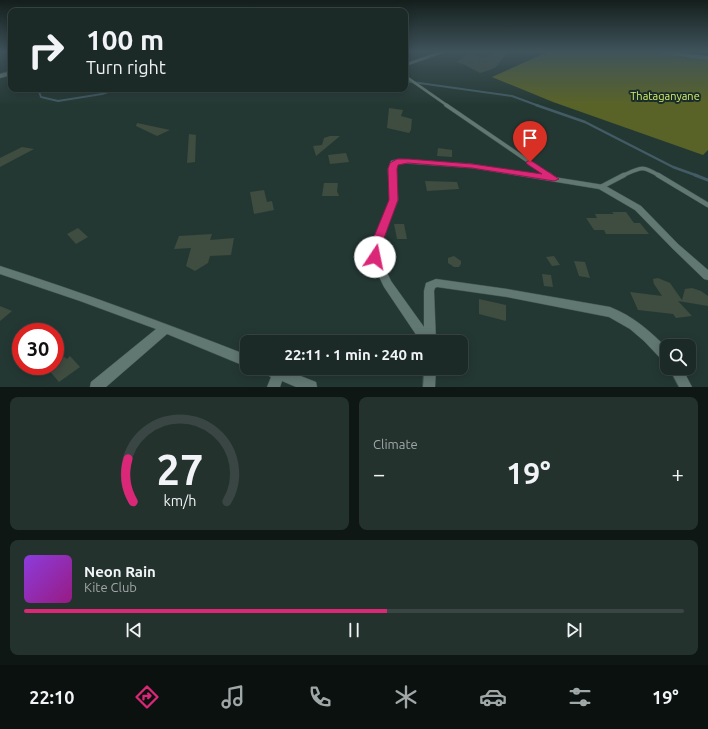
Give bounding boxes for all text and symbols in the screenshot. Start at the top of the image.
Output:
icon: right [20,24,72,76]
text: 100 m [86,24,164,55]
text: Turn right [86,57,166,77]
park label: Thataganyane [630,90,700,102]
pin [513,121,547,162]
icon: arrive [519,127,541,149]
position arrow [354,236,396,278]
speed limit sign: 30 [12,323,64,375]
map controls [660,339,696,375]
button: search [660,339,696,375]
text: 22:11 · 1 min · 240 m [285,346,423,363]
text: Climate [373,437,418,451]
text: 27 [156,445,203,492]
text: 19° [506,456,551,490]
text: − [373,461,385,486]
text: + [672,461,684,486]
text: km/h [163,492,196,508]
text: Neon Rain [84,563,156,580]
text: Kite Club [84,580,137,594]
icon: previous [123,619,145,641]
icon: pause [343,619,365,641]
icon: next [563,619,585,641]
icon: directions [133,683,161,711]
icon: music [219,683,247,711]
icon: phone [306,683,334,711]
icon: climate [392,683,420,711]
icon: car [479,683,507,711]
icon: filters [566,683,594,711]
text: 22:10 [29,687,74,707]
text: 19° [652,687,679,707]

